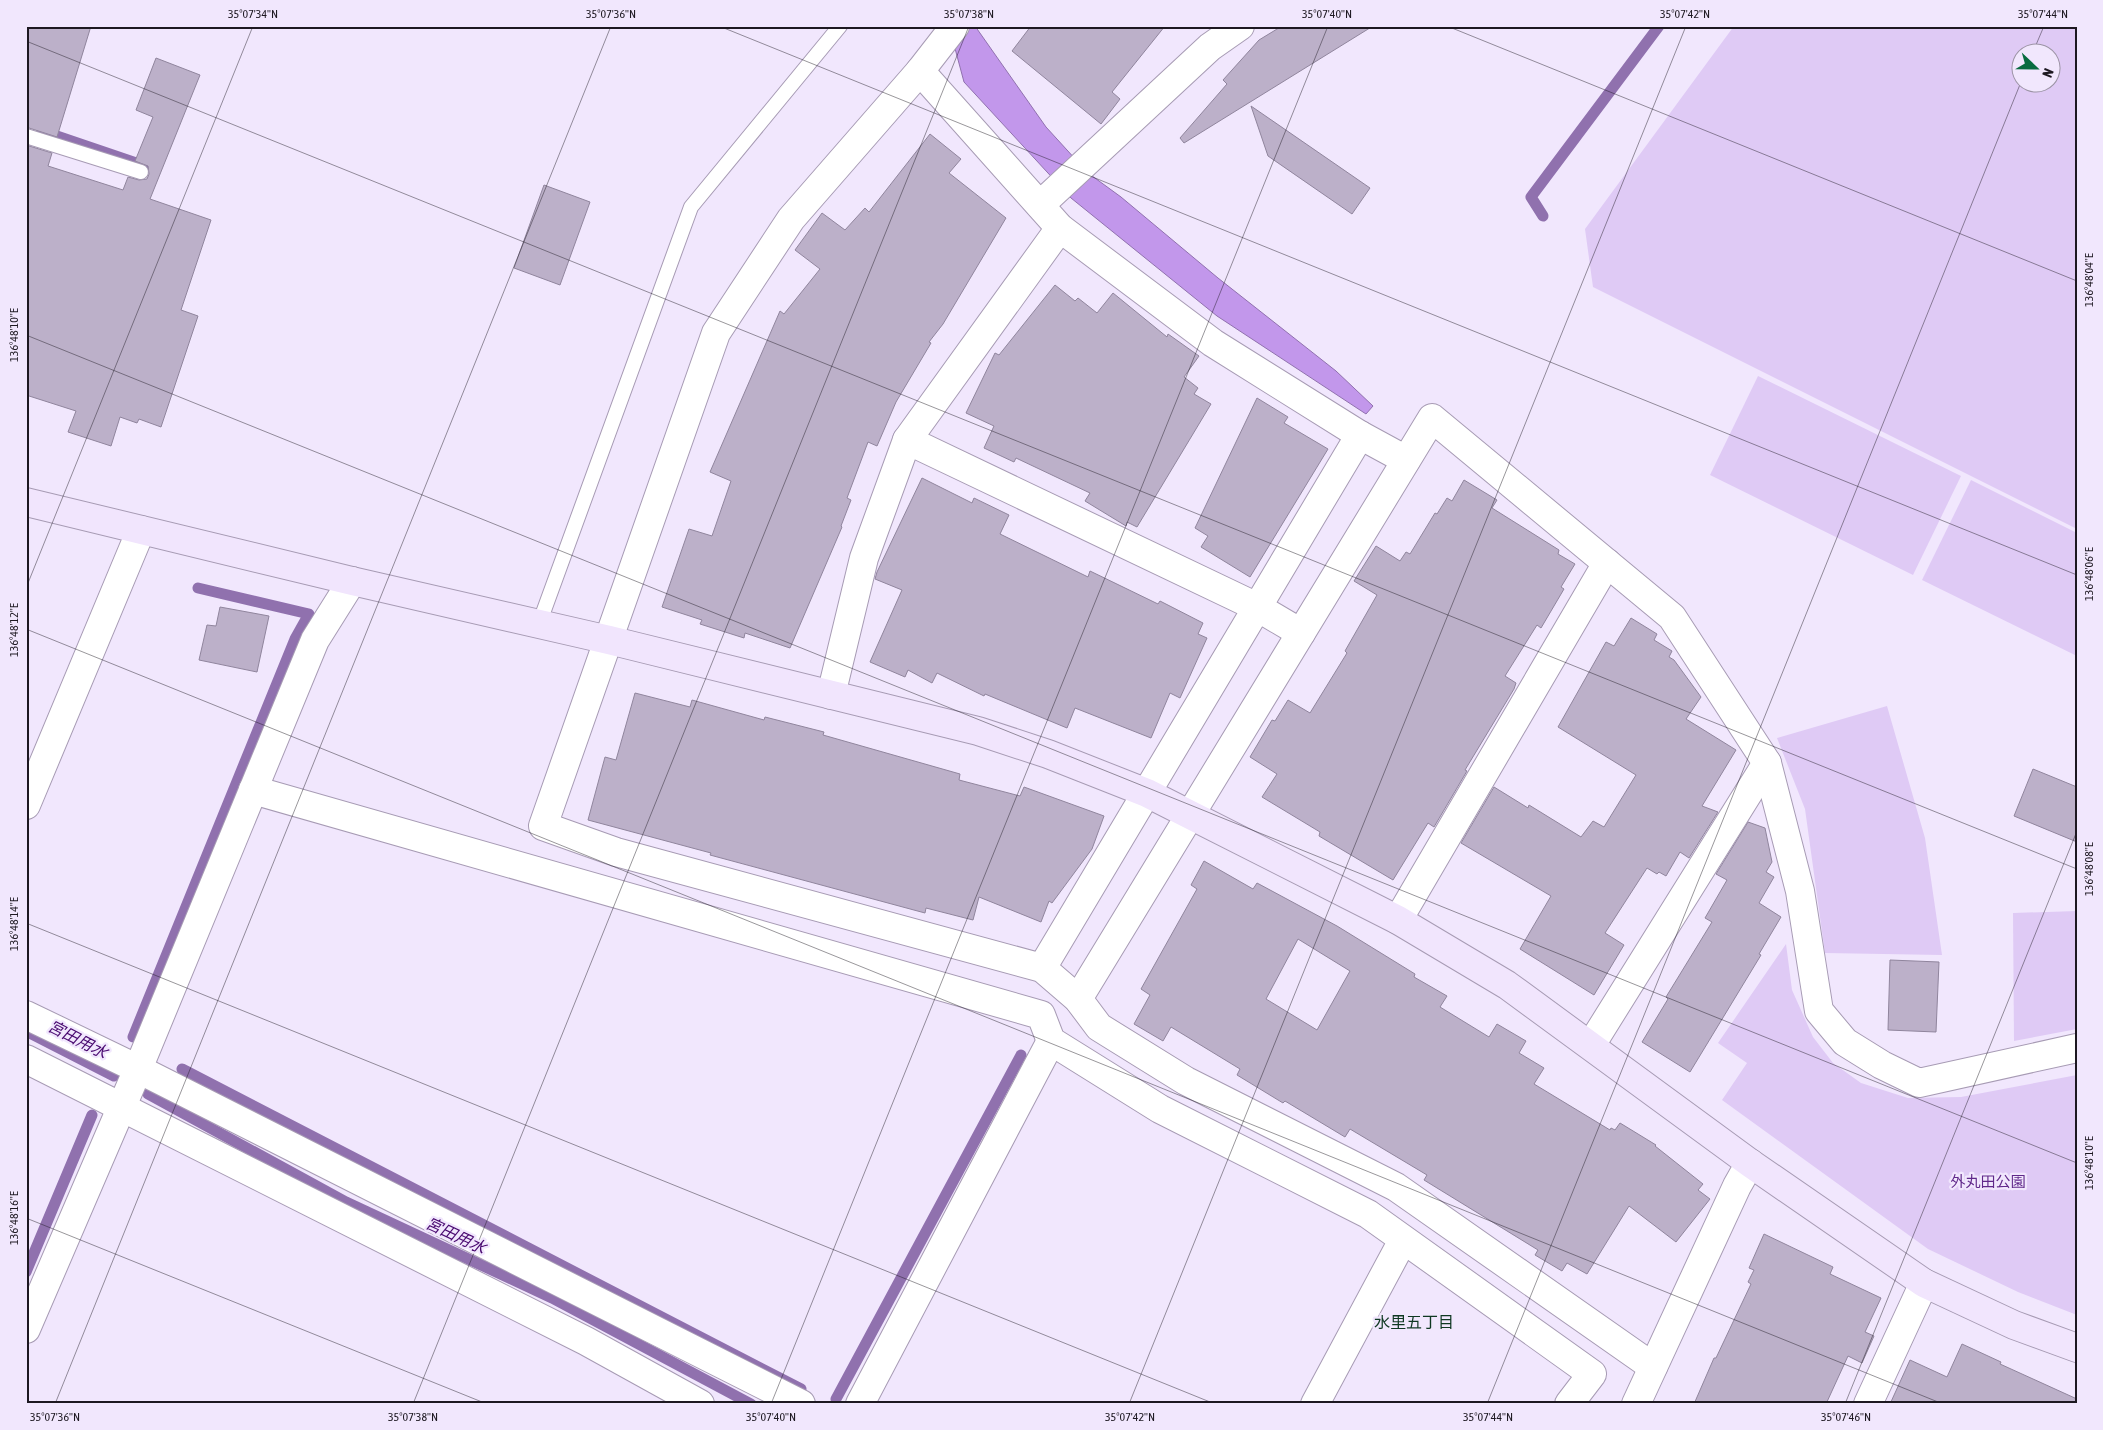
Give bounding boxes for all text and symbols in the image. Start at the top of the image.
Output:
text: 35°07'34"N [228,7,278,21]
text: 35°07'36"N [586,7,636,21]
text: 35°07'38"N [944,7,994,21]
text: 35°07'40"N [1302,7,1352,21]
text: 35°07'42"N [1660,7,1710,21]
text: 35°07'44"N [2018,7,2068,21]
north arrow [2010,42,2060,92]
text: N [2039,66,2057,80]
text: 136°48'04"E [2082,253,2096,307]
text: 136°48'10"E [7,308,21,362]
text: 136°48'06"E [2082,547,2096,601]
text: 136°48'12"E [7,603,21,657]
text: 136°48'08"E [2082,842,2096,896]
text: 136°48'14"E [7,897,21,951]
water label: 宮田用水 [45,1016,112,1062]
text: 136°48'10"E [2082,1136,2096,1190]
park label: 外丸田公園 [1950,1173,2026,1190]
text: 136°48'16"E [7,1191,21,1245]
water label: 宮田用水 [423,1213,491,1258]
district label: 水里五丁目 [1374,1313,1454,1331]
text: 35°07'36"N [30,1410,80,1424]
text: 35°07'38"N [388,1410,438,1424]
text: 35°07'40"N [746,1410,796,1424]
text: 35°07'42"N [1105,1410,1155,1424]
text: 35°07'44"N [1463,1410,1513,1424]
text: 35°07'46"N [1821,1410,1871,1424]

